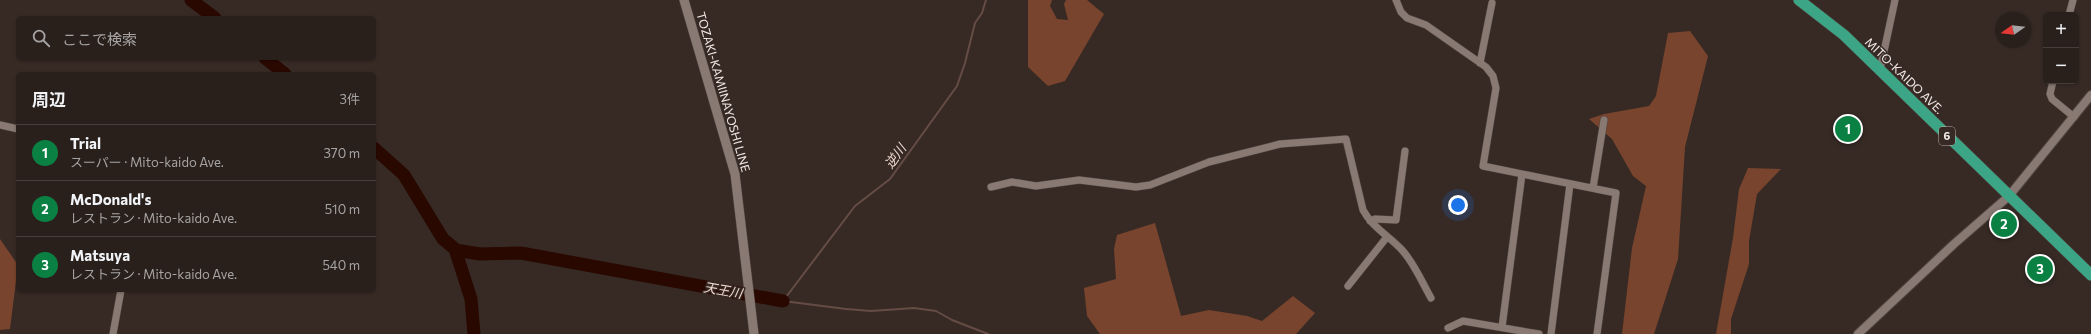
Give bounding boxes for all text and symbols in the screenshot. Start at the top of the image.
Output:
street label: TOZAKI-KAMIINAYOSHI LINE [694,10,754,173]
north arrow [1995,12,2031,48]
map controls [2043,12,2079,84]
button: + [2043,12,2079,48]
search box [16,16,376,60]
icon: search [30,27,52,49]
text: ここで検索 [62,30,137,48]
street label: MITO-KAIDO AVE. [1863,34,1947,116]
button: − [2043,48,2079,84]
text: 周辺 [32,89,66,110]
text: 3件 [340,91,360,107]
pin: 1 [1835,114,1861,144]
road number: 6 [1939,127,1955,145]
text: Trial [70,134,101,152]
water label: 逆川 [881,139,910,171]
text: 1 [42,145,48,161]
text: 370 m [323,145,360,161]
text: スーパー · Mito-kaido Ave. [70,154,224,170]
text: McDonald's [70,190,151,208]
your location [1448,195,1468,215]
text: 2 [41,201,49,217]
text: 510 m [325,201,360,217]
pin: 2 [1991,209,2017,239]
text: レストラン · Mito-kaido Ave. [70,210,237,226]
text: Matsuya [70,246,130,264]
pin: 3 [2027,254,2053,284]
text: 3 [41,257,49,273]
text: 540 m [322,257,360,273]
text: レストラン · Mito-kaido Ave. [70,266,237,282]
water label: 天王川 [702,279,746,302]

